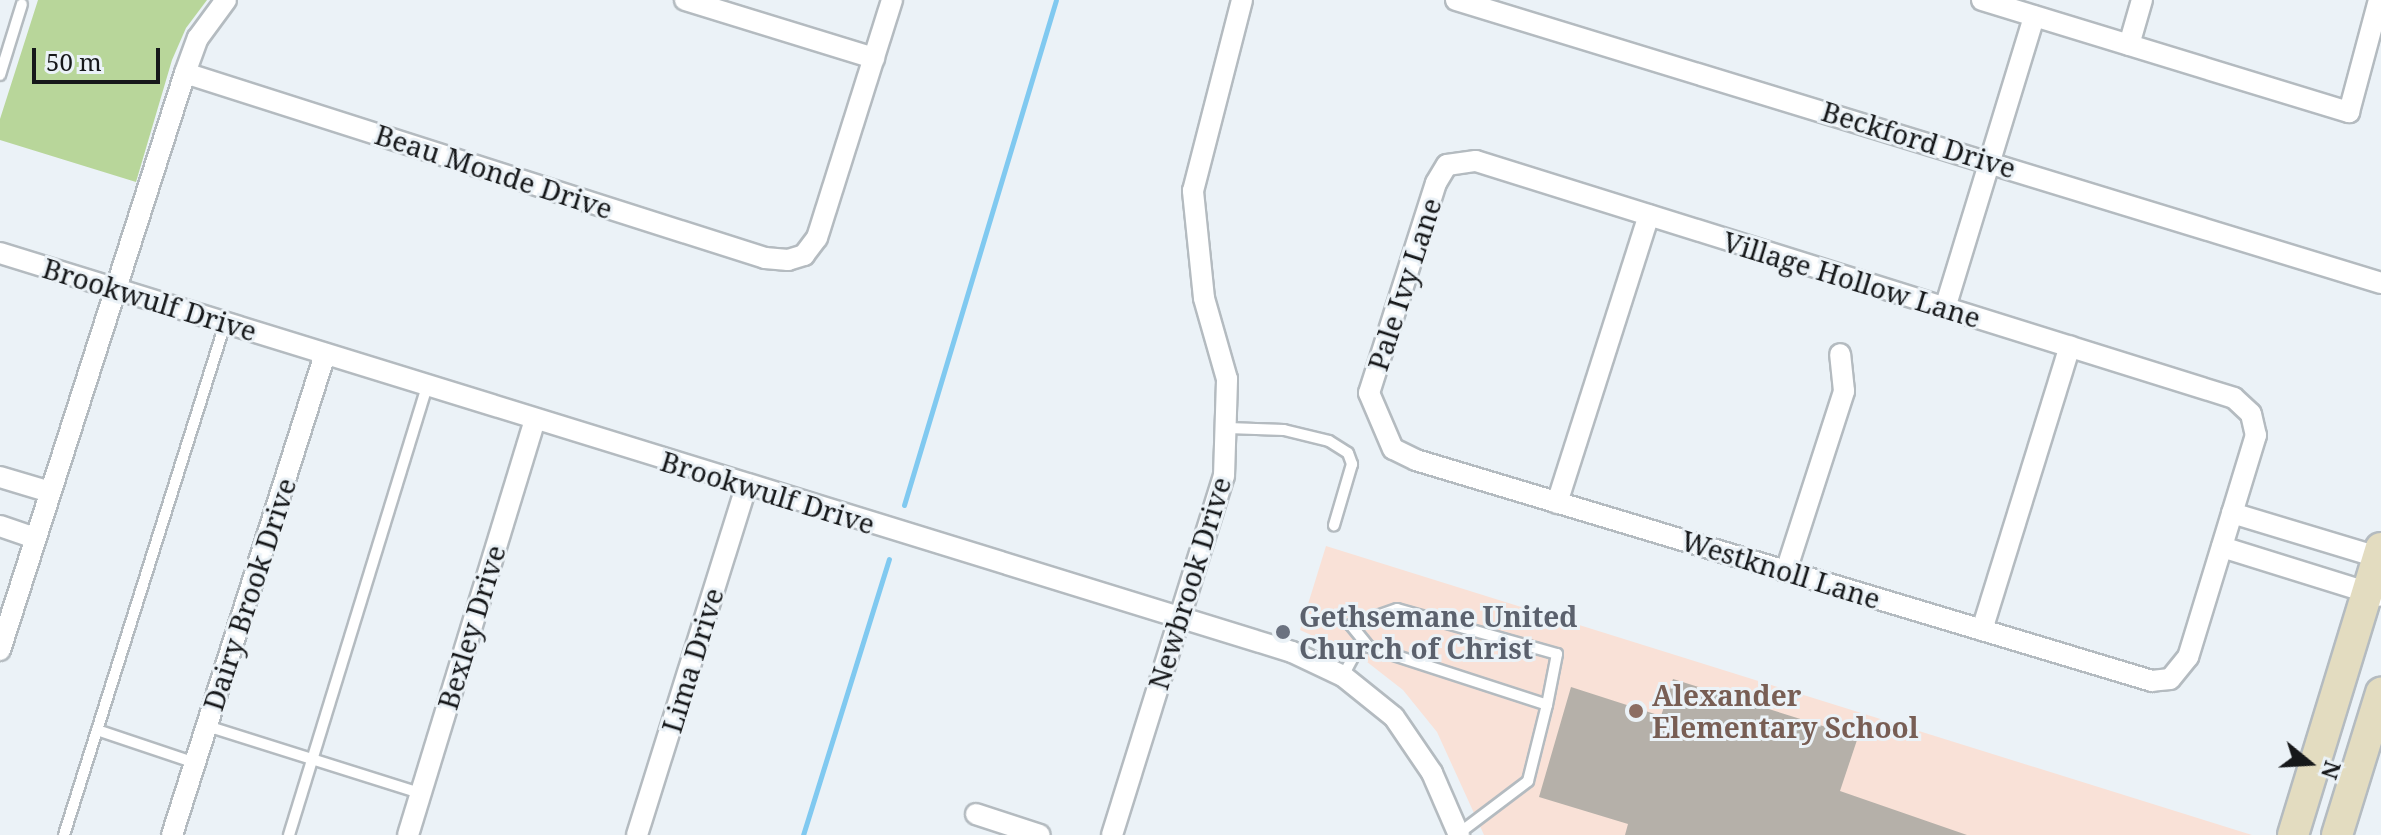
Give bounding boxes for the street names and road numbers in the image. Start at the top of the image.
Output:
street label: Beckford Drive [1818,94,2020,184]
street label: Beau Monde Drive [371,117,617,225]
street label: Pale Ivy Lane [1360,193,1448,375]
street label: Village Hollow Lane [1719,224,1985,334]
street label: Brookwulf Drive [39,250,261,348]
street label: Brookwulf Drive [657,443,879,541]
street label: Dairy Brook Drive [196,473,302,715]
street label: Newbrook Drive [1141,473,1237,693]
street label: Westknoll Lane [1677,523,1885,615]
street label: Bexley Drive [430,541,512,713]
street label: Lima Drive [654,584,730,736]

